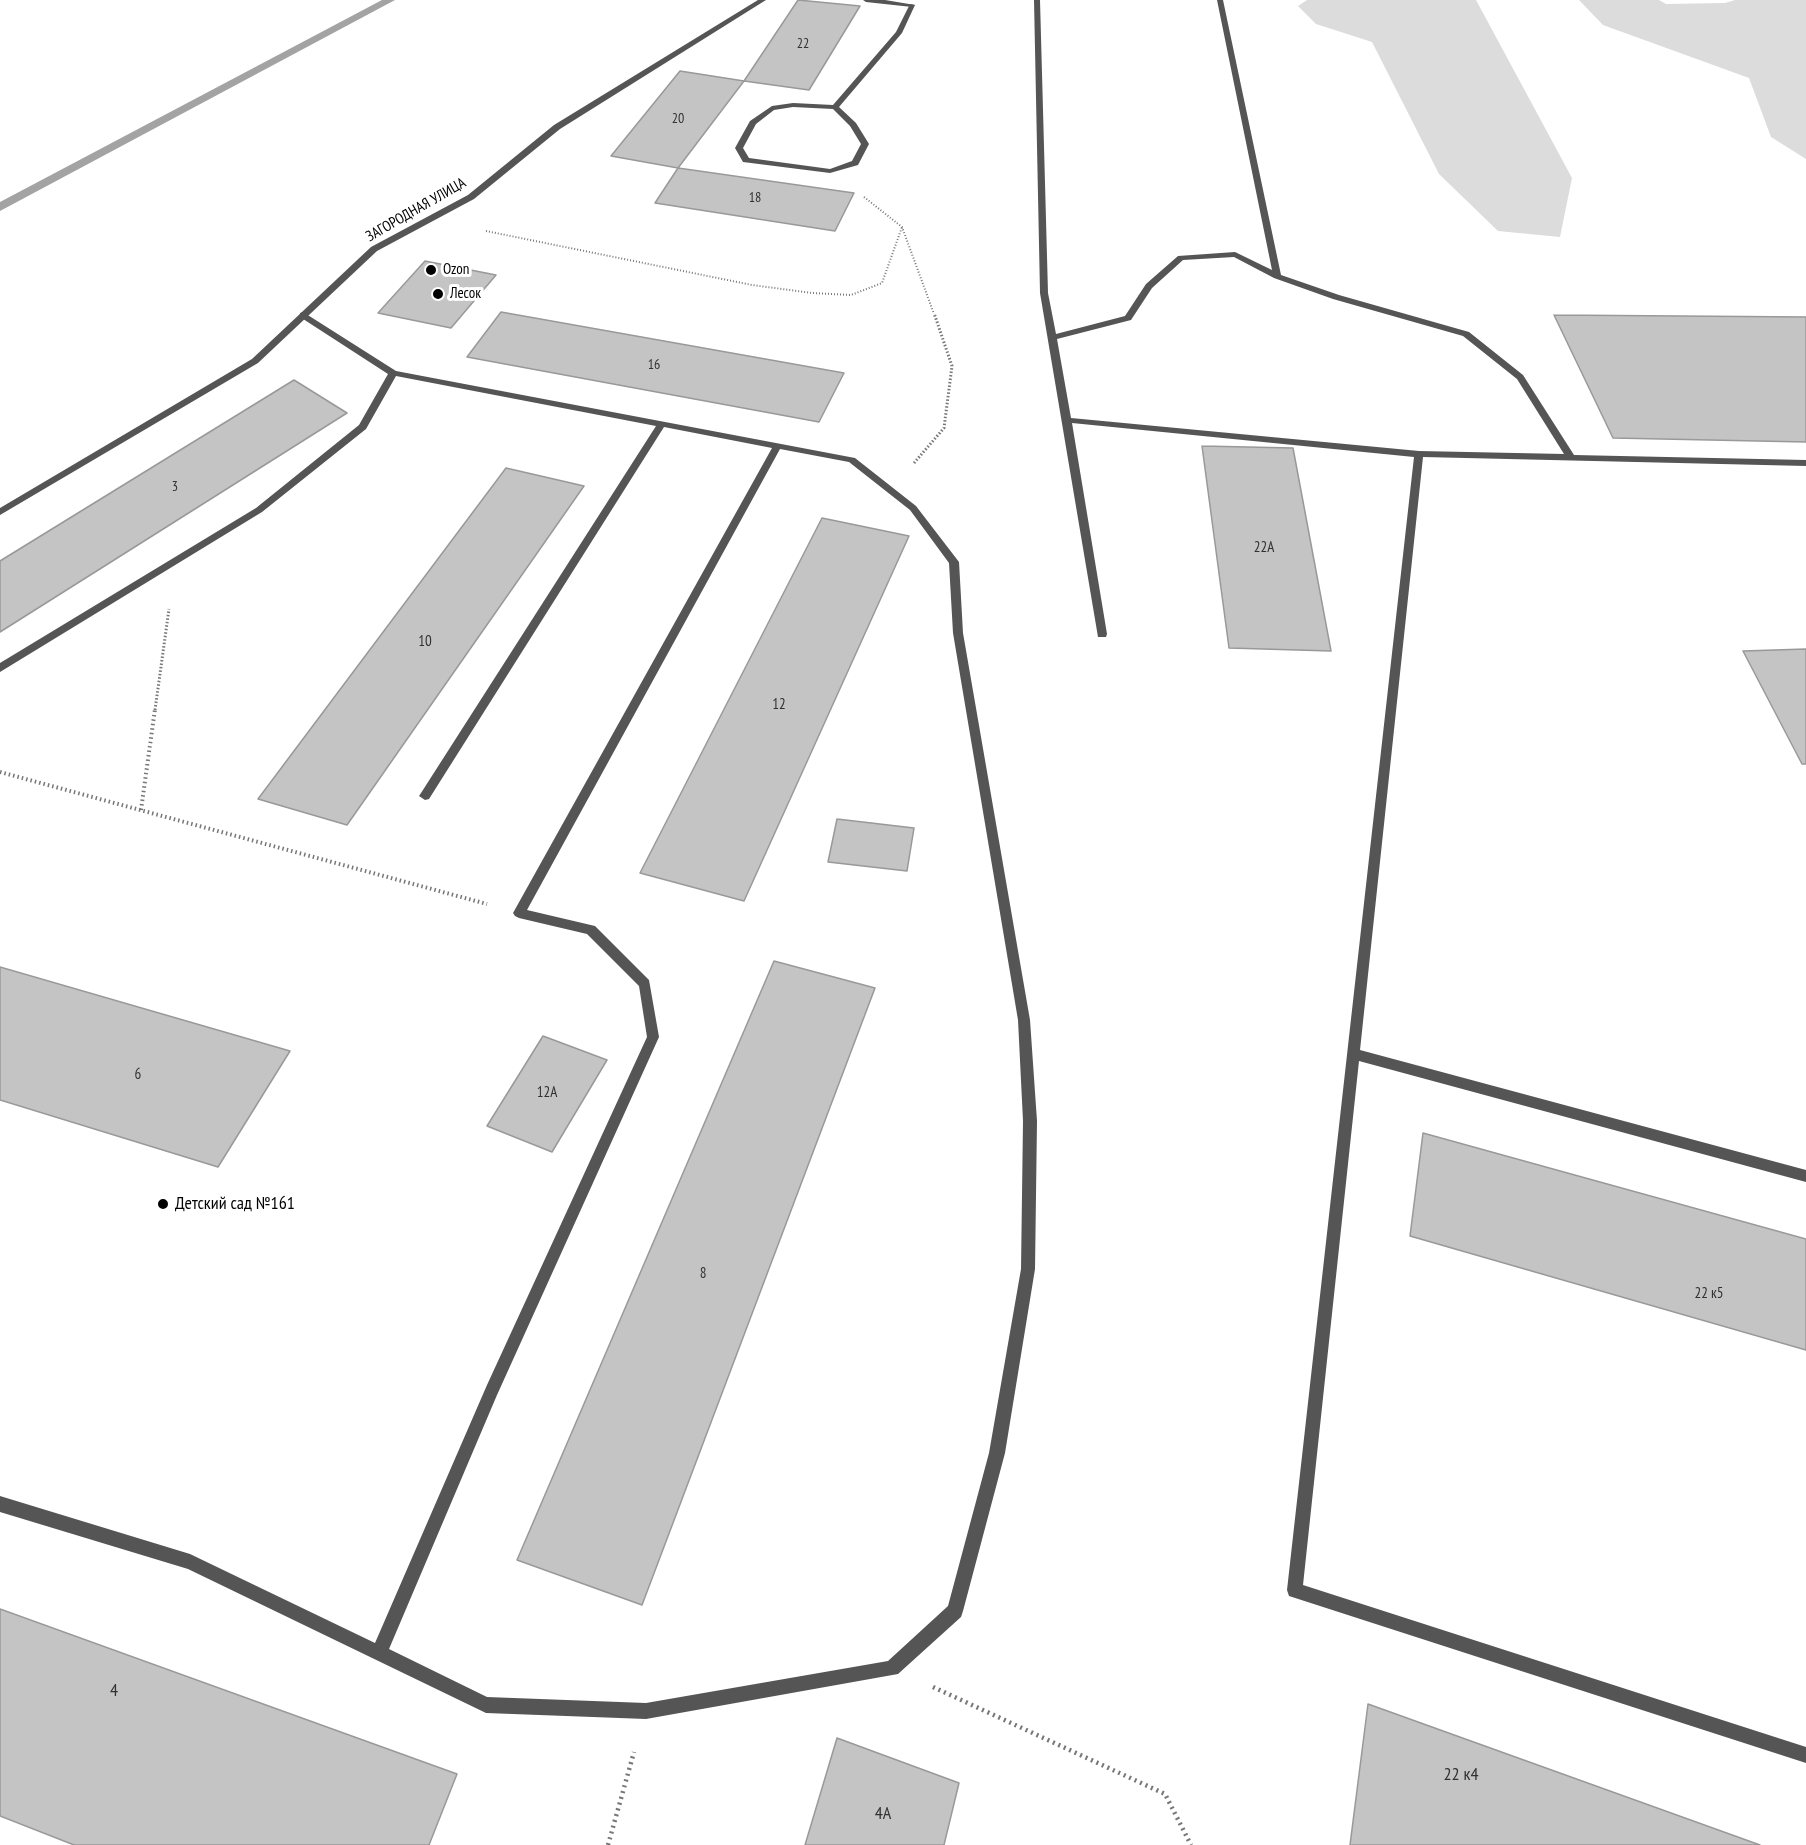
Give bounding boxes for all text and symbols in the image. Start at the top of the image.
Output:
house number: 22 [797,36,809,52]
house number: 20 [672,111,684,127]
street label: ЗАГОРОДНАЯ УЛИЦА [363,174,469,246]
house number: 18 [749,190,761,206]
place label: Ozon [443,261,469,279]
marker: Ozon [424,263,438,277]
place label: Лесок [450,285,481,303]
marker: Лесок [431,287,445,301]
house number: 16 [648,357,660,373]
house number: 3 [172,479,178,495]
house number: 22А [1254,539,1274,557]
house number: 10 [418,633,432,651]
house number: 12 [772,696,786,714]
house number: 6 [135,1066,141,1084]
house number: 12А [537,1084,557,1102]
place label: Детский сад №161 [175,1193,295,1215]
marker: Детский сад №161 [156,1197,170,1211]
house number: 8 [700,1265,706,1283]
house number: 22 к5 [1694,1285,1724,1303]
house number: 4 [110,1680,118,1702]
house number: 22 к4 [1443,1764,1479,1786]
house number: 4А [875,1803,891,1825]

